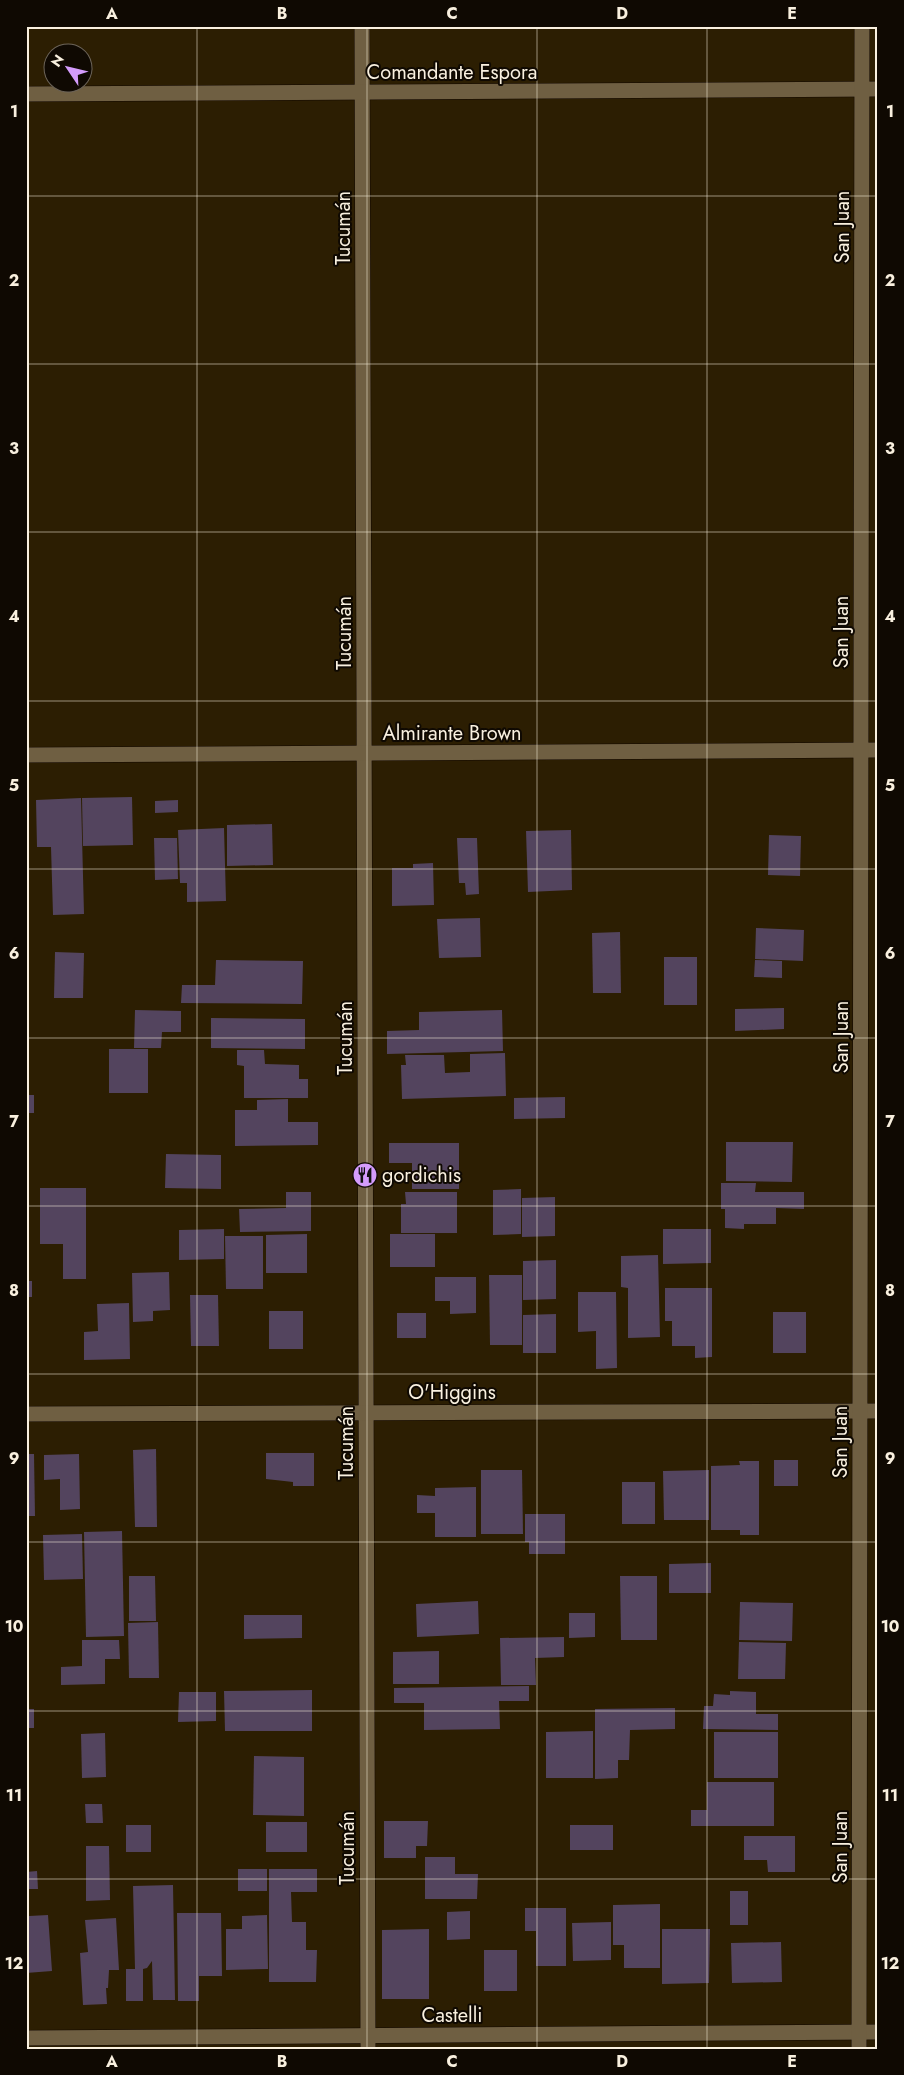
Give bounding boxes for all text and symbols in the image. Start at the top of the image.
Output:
text: A [105,2,118,25]
text: B [277,2,287,25]
text: C [446,2,458,25]
text: D [616,2,628,25]
text: E [787,2,797,25]
north arrow [42,42,92,92]
text: N [46,50,69,71]
street label: Comandante Espora [367,58,537,87]
text: 1 [10,100,18,123]
text: 1 [886,100,894,123]
street label: Tucumán [329,191,358,265]
street label: San Juan [828,191,857,263]
text: 2 [9,269,19,292]
text: 2 [885,269,895,292]
text: 3 [9,437,19,460]
text: 3 [885,437,895,460]
street label: Tucumán [330,596,359,670]
street label: San Juan [827,596,856,668]
text: 4 [8,605,20,628]
text: 4 [884,605,896,628]
street label: Almirante Brown [382,719,522,748]
text: 5 [9,774,19,797]
text: 5 [885,774,895,797]
text: 6 [9,942,19,965]
text: 6 [885,942,895,965]
street label: Tucumán [331,1001,360,1075]
street label: San Juan [827,1001,856,1073]
text: 7 [9,1110,19,1133]
text: 7 [885,1110,895,1133]
place label: gordichis [382,1161,461,1190]
restaurant icon: gordichis [352,1162,378,1188]
text: 8 [9,1279,19,1302]
text: 8 [885,1279,895,1302]
street label: O'Higgins [408,1378,496,1407]
street label: Tucumán [332,1406,361,1480]
street label: San Juan [826,1406,855,1478]
text: 9 [9,1447,19,1470]
text: 9 [885,1447,895,1470]
text: 10 [5,1615,23,1638]
text: 10 [881,1615,899,1638]
text: 11 [6,1784,22,1807]
text: 11 [882,1784,898,1807]
street label: Tucumán [333,1811,362,1885]
street label: San Juan [826,1811,855,1883]
text: 12 [5,1952,23,1975]
text: 12 [881,1952,899,1975]
street label: Castelli [422,2001,482,2030]
text: A [105,2050,118,2073]
text: B [277,2050,287,2073]
text: C [446,2050,458,2073]
text: D [616,2050,628,2073]
text: E [787,2050,797,2073]

